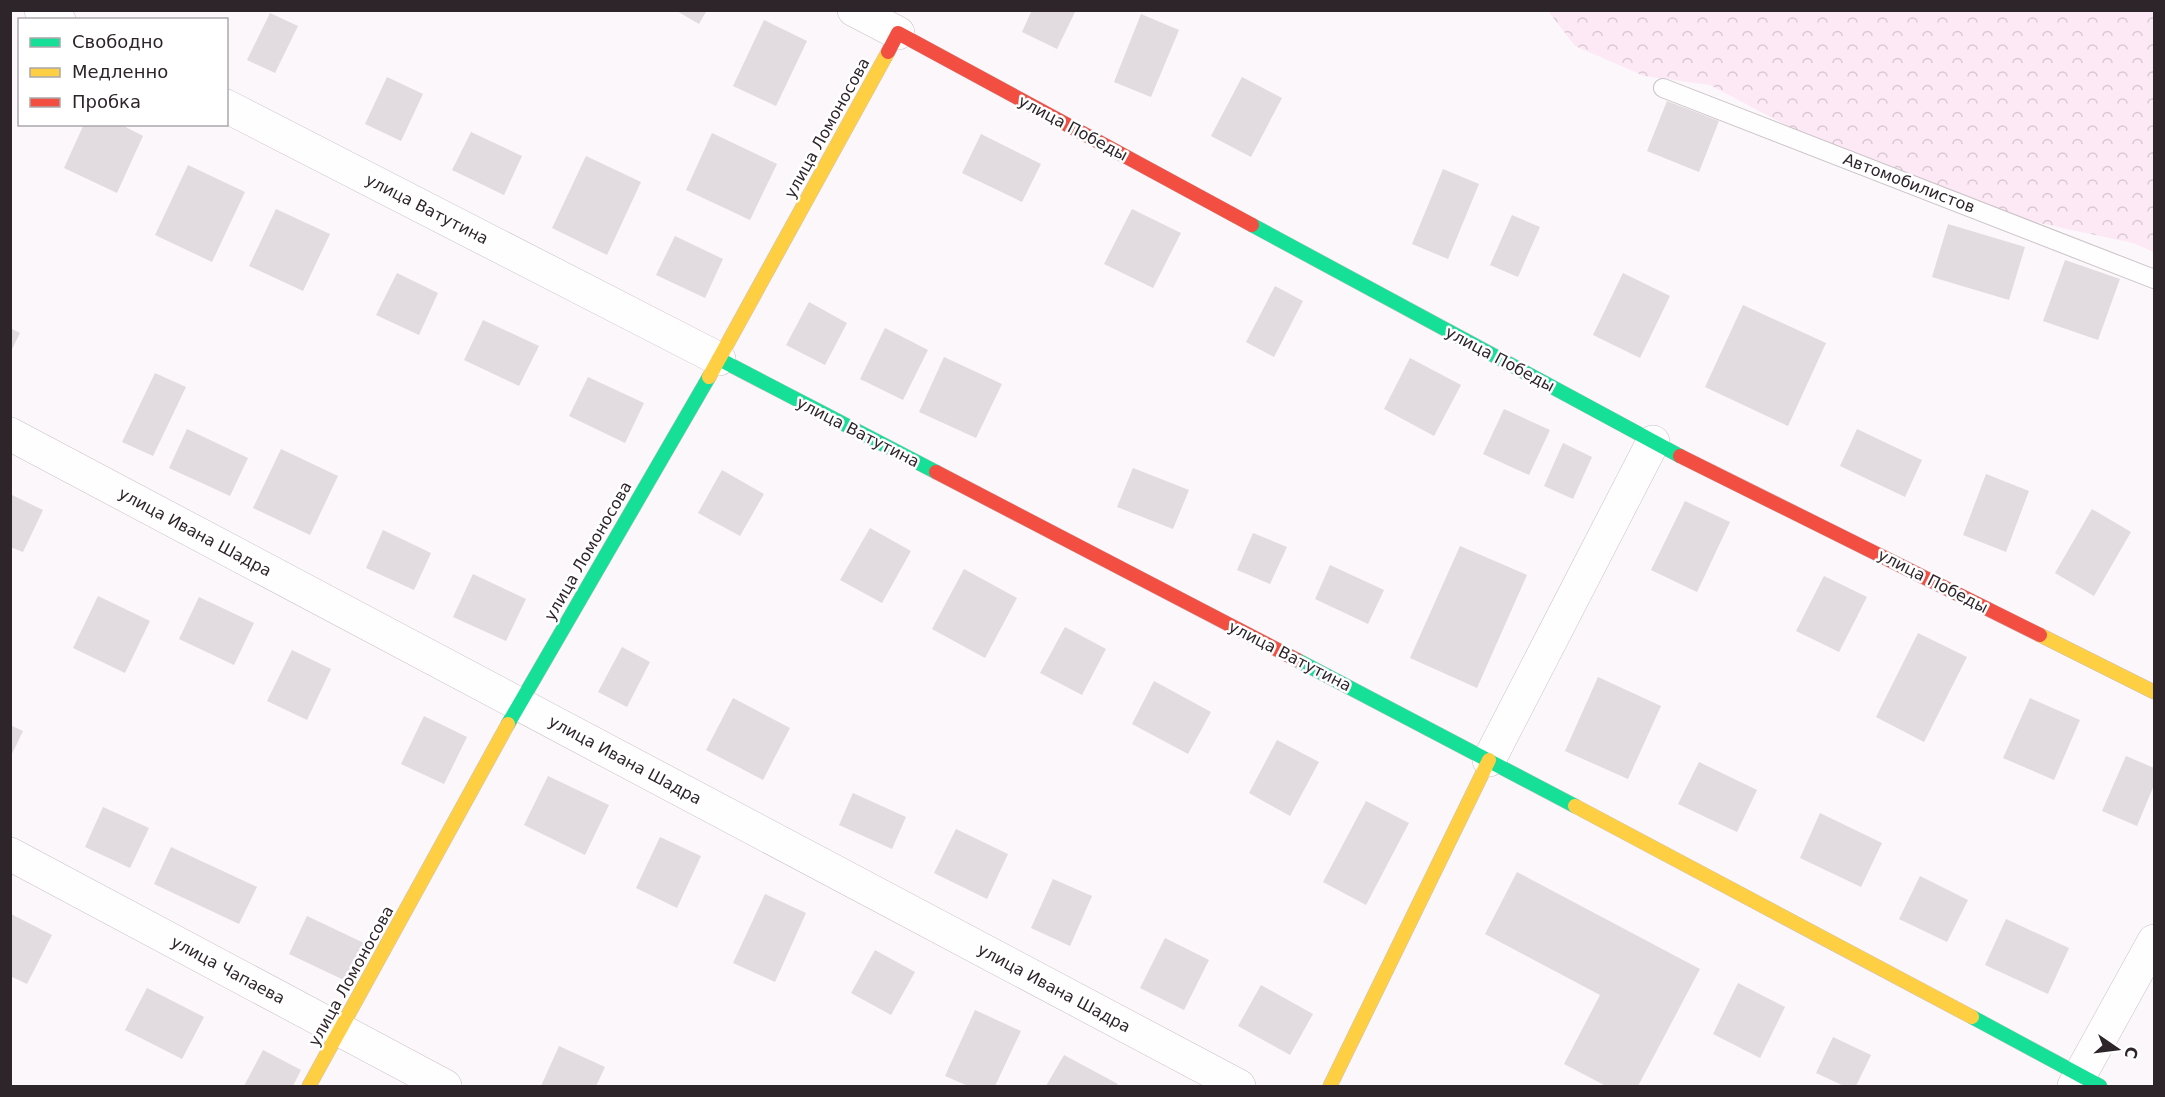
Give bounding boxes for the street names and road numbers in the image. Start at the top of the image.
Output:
street label: улица Ломоносова [780,54,874,202]
street label: улица Победы [1015,91,1131,165]
street label: Автомобилистов [1840,149,1978,217]
street label: улица Ватутина [362,170,492,248]
street label: улица Победы [1442,322,1558,396]
street label: улица Ватутина [793,393,923,471]
street label: улица Ломоносова [540,478,636,624]
street label: улица Ивана Шадра [115,484,275,580]
street label: улица Победы [1875,545,1991,617]
street label: улица Ватутина [1225,617,1355,695]
street label: улица Ивана Шадра [545,712,705,808]
street label: улица Ломоносова [304,902,398,1050]
street label: улица Чапаева [168,932,288,1008]
street label: улица Ивана Шадра [974,940,1134,1036]

